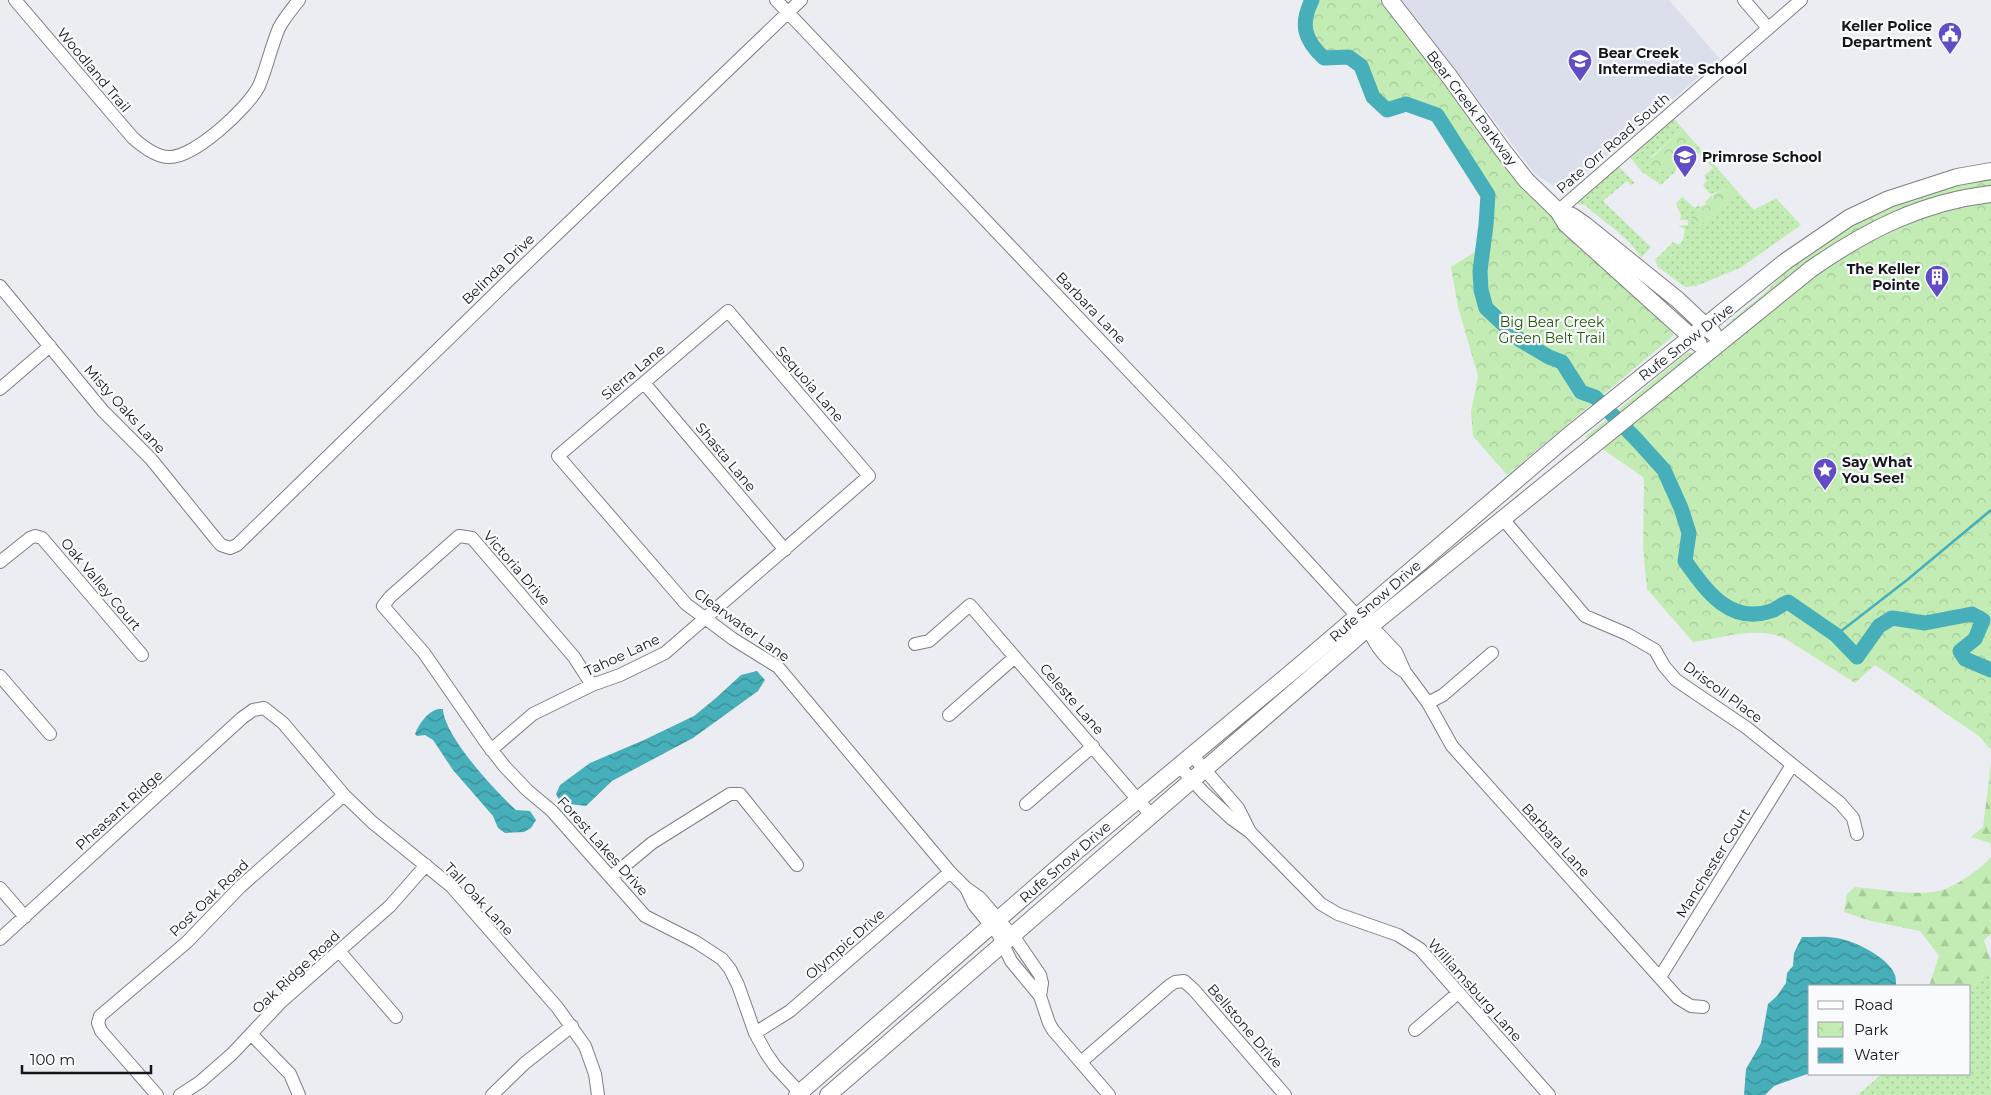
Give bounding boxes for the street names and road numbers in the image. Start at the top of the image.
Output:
street label: Woodland Trail [53,24,135,116]
street label: Bear Creek Parkway [1423,47,1522,170]
street label: Pate Orr Road South [1553,89,1673,197]
street label: Belinda Drive [458,230,538,308]
street label: Barbara Lane [1052,268,1130,348]
street label: Rufe Snow Drive [1635,299,1737,385]
street label: Sierra Lane [597,340,669,404]
street label: Sequoia Lane [772,342,848,426]
street label: Misty Oaks Lane [80,361,170,457]
street label: Shasta Lane [692,419,760,495]
street label: Victoria Drive [480,527,554,609]
street label: Oak Valley Court [57,534,145,634]
street label: Rufe Snow Drive [1325,556,1425,646]
street label: Clearwater Lane [691,584,793,666]
street label: Tahoe Lane [582,630,662,680]
street label: Driscoll Place [1680,657,1766,727]
street label: Celeste Lane [1036,659,1108,739]
street label: Pheasant Ridge [72,766,166,854]
street label: Forest Lakes Drive [554,793,652,899]
street label: Barbara Lane [1518,799,1594,881]
street label: Manchester Court [1672,805,1754,921]
street label: Rufe Snow Drive [1015,817,1115,907]
street label: Post Oak Road [166,856,252,940]
street label: Tall Oak Lane [441,859,517,939]
street label: Olympic Drive [802,905,888,983]
street label: Oak Ridge Road [248,927,344,1017]
street label: Williamsburg Lane [1424,935,1526,1045]
street label: Bellstone Drive [1203,980,1287,1072]

